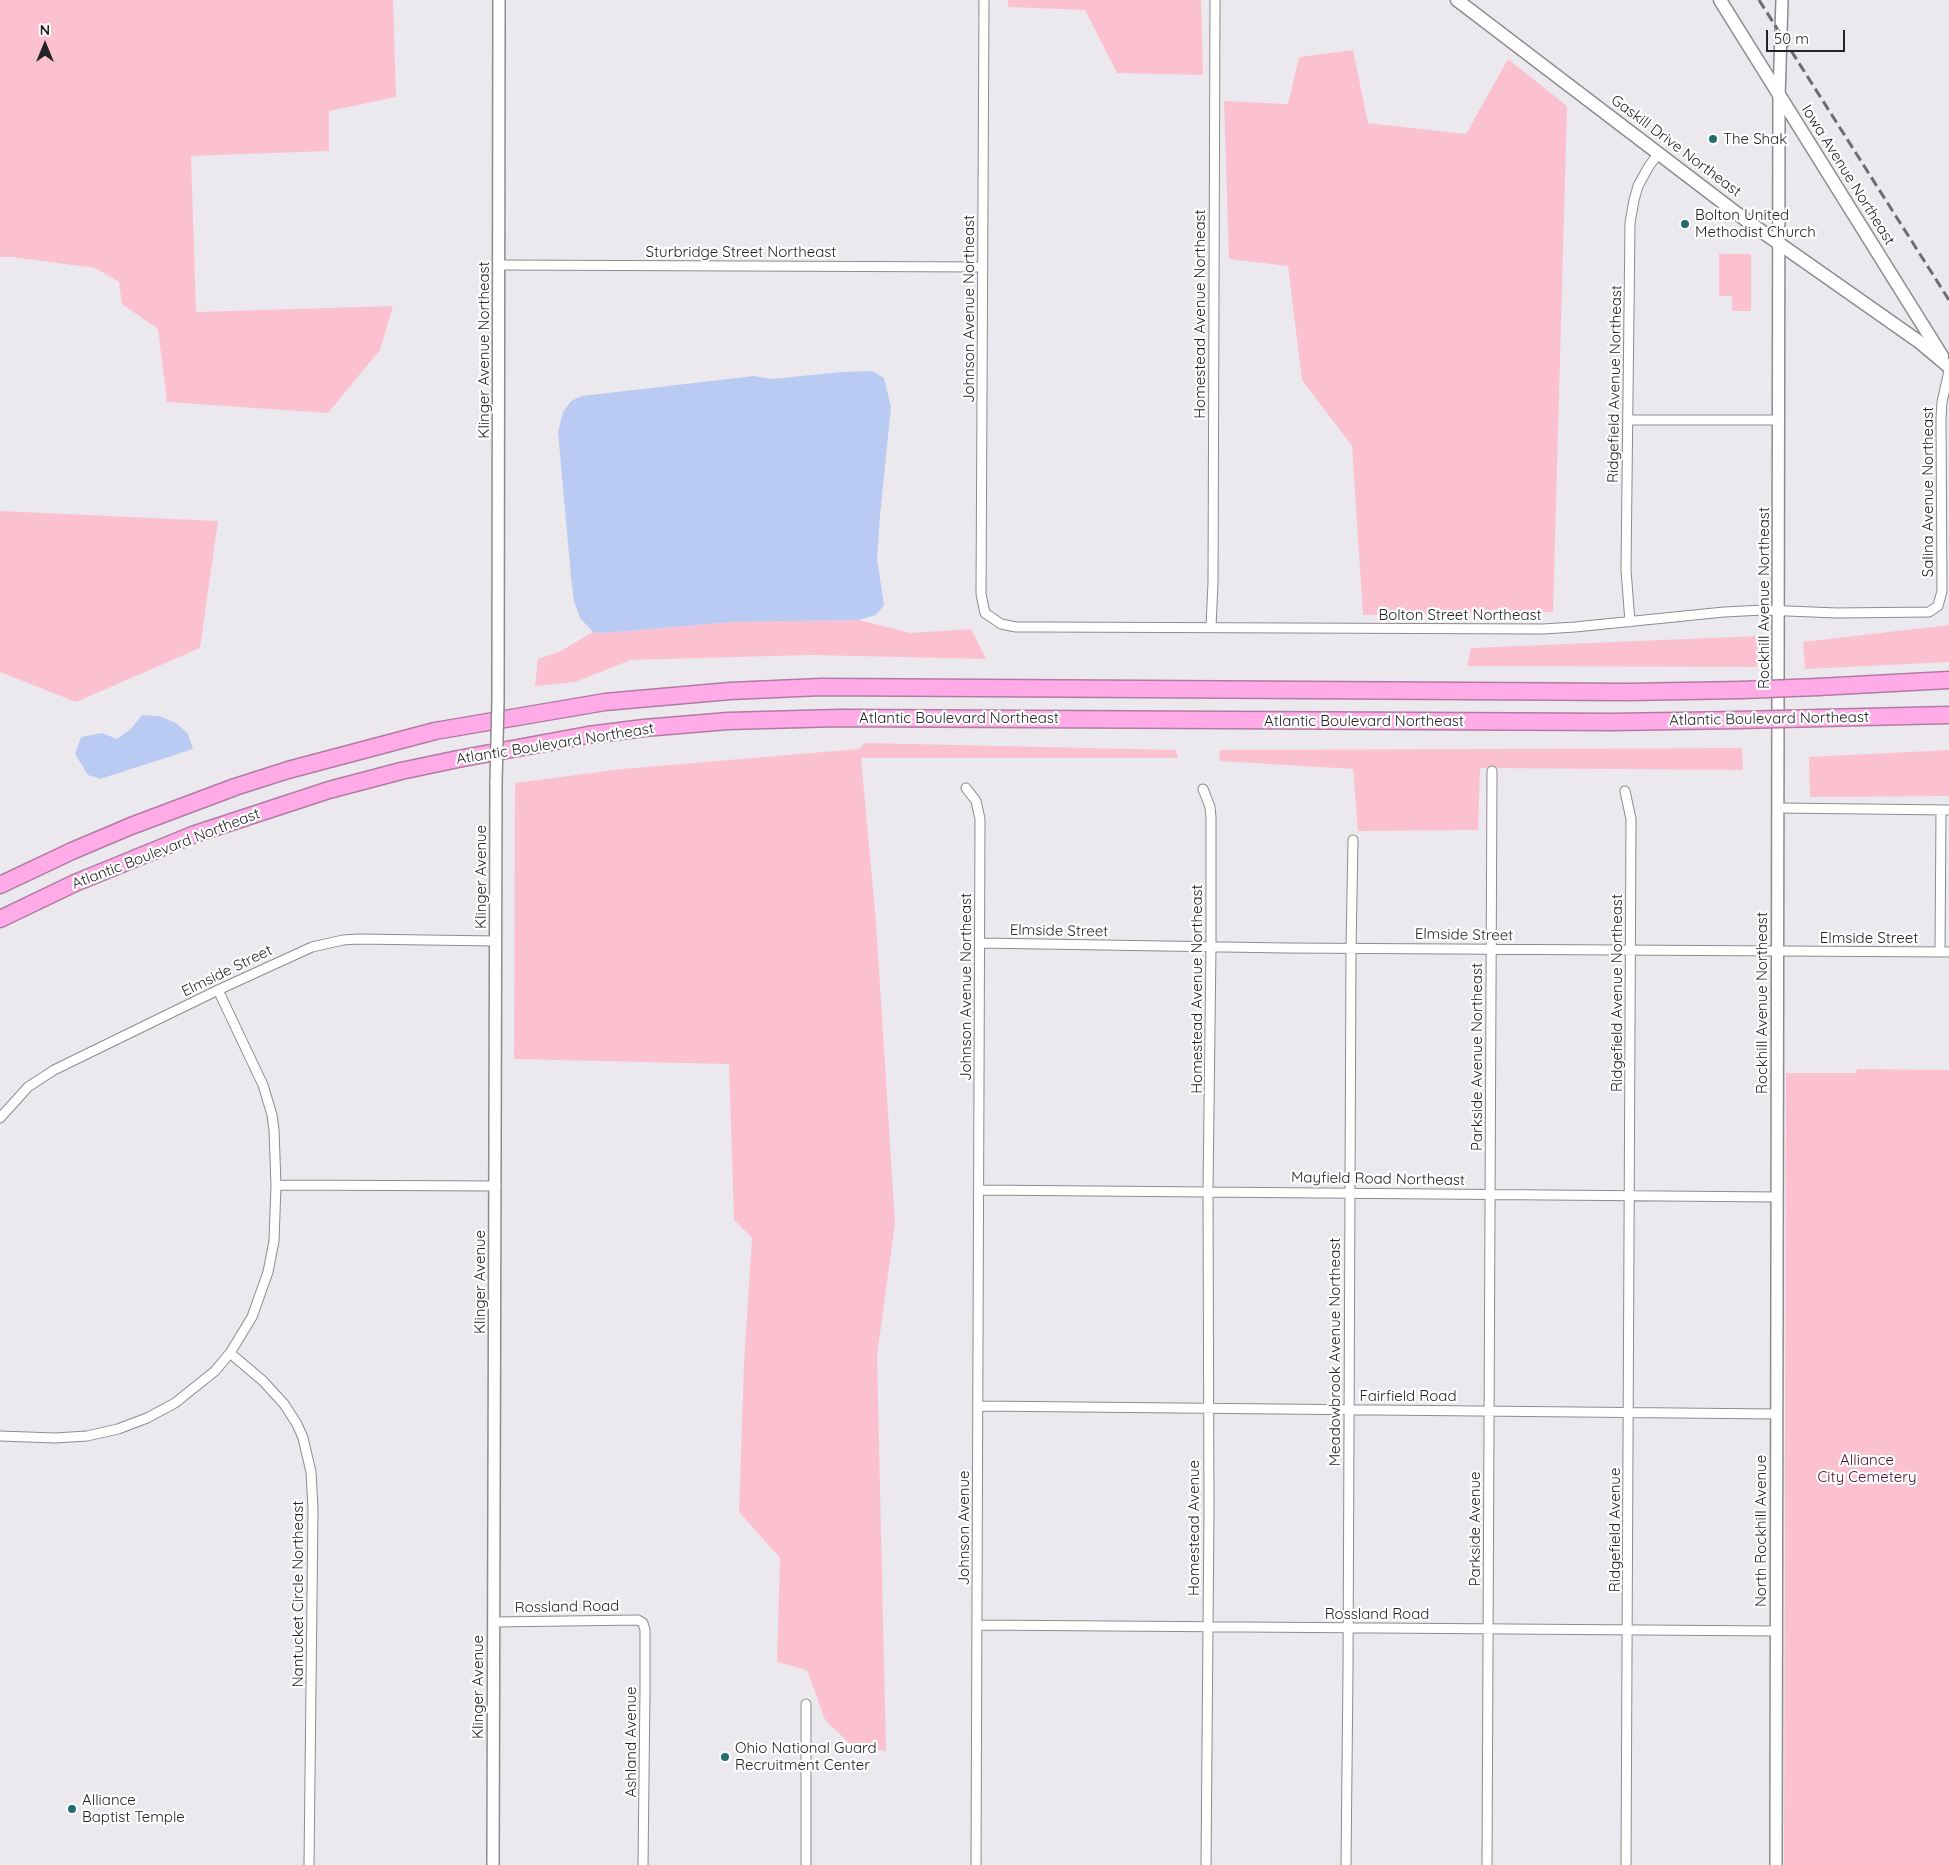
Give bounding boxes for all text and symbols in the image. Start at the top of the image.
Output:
north arrow [20,20,70,70]
scale bar [1769,20,1848,52]
text: N [40,21,50,39]
text: 50 m [1774,29,1809,48]
street label: Gaskill Drive Northeast [1607,91,1745,201]
street label: Iowa Avenue Northeast [1797,102,1899,248]
place label: The Shak [1723,130,1787,148]
marker: The Shak [1707,133,1719,145]
place label: Bolton United Methodist Church [1695,206,1816,241]
street label: Homestead Avenue Northeast [1191,209,1209,419]
street label: Johnson Avenue Northeast [960,215,978,403]
marker: Bolton United Methodist Church [1679,218,1691,230]
street label: Sturbridge Street Northeast [646,243,836,261]
street label: Klinger Avenue Northeast [475,261,493,439]
street label: Ridgefield Avenue Northeast [1604,285,1626,483]
street label: Salina Avenue Northeast [1919,407,1937,577]
street label: Rockhill Avenue Northeast [1755,507,1773,689]
street label: Bolton Street Northeast [1378,606,1542,624]
street label: Atlantic Boulevard Northeast [1669,708,1869,730]
street label: Atlantic Boulevard Northeast [859,709,1059,727]
street label: Atlantic Boulevard Northeast [1264,712,1464,730]
street label: Atlantic Boulevard Northeast [455,719,655,769]
street label: Atlantic Boulevard Northeast [69,805,263,893]
street label: Klinger Avenue [472,825,490,929]
street label: Homestead Avenue Northeast [1188,884,1206,1094]
street label: Johnson Avenue Northeast [957,893,975,1081]
street label: Ridgefield Avenue Northeast [1608,894,1626,1092]
street label: Rockhill Avenue Northeast [1753,912,1771,1094]
street label: Elmside Street [1010,921,1108,941]
street label: Elmside Street [1415,925,1513,945]
street label: Elmside Street [1820,929,1918,947]
street label: Elmside Street [179,941,275,1001]
street label: Parkside Avenue Northeast [1468,963,1486,1151]
street label: Mayfield Road Northeast [1291,1168,1465,1190]
street label: Klinger Avenue [471,1230,489,1334]
street label: Meadowbrook Avenue Northeast [1326,1238,1344,1466]
street label: Fairfield Road [1359,1387,1457,1405]
park label: Alliance City Cemetery [1818,1451,1916,1486]
street label: North Rockhill Avenue [1752,1455,1770,1607]
street label: Homestead Avenue [1185,1460,1203,1596]
street label: Ridgefield Avenue [1606,1468,1624,1592]
street label: Johnson Avenue [955,1471,973,1585]
street label: Parkside Avenue [1466,1472,1484,1586]
street label: Nantucket Circle Northeast [289,1501,307,1687]
street label: Rossland Road [514,1597,620,1617]
street label: Rossland Road [1325,1605,1429,1623]
street label: Klinger Avenue [469,1635,487,1739]
street label: Ashland Avenue [622,1687,640,1797]
place label: Ohio National Guard Recruitment Center [735,1739,877,1774]
marker: Ohio National Guard Recruitment Center [719,1751,731,1763]
place label: Alliance Baptist Temple [82,1791,185,1826]
marker: Alliance Baptist Temple [66,1803,78,1815]

